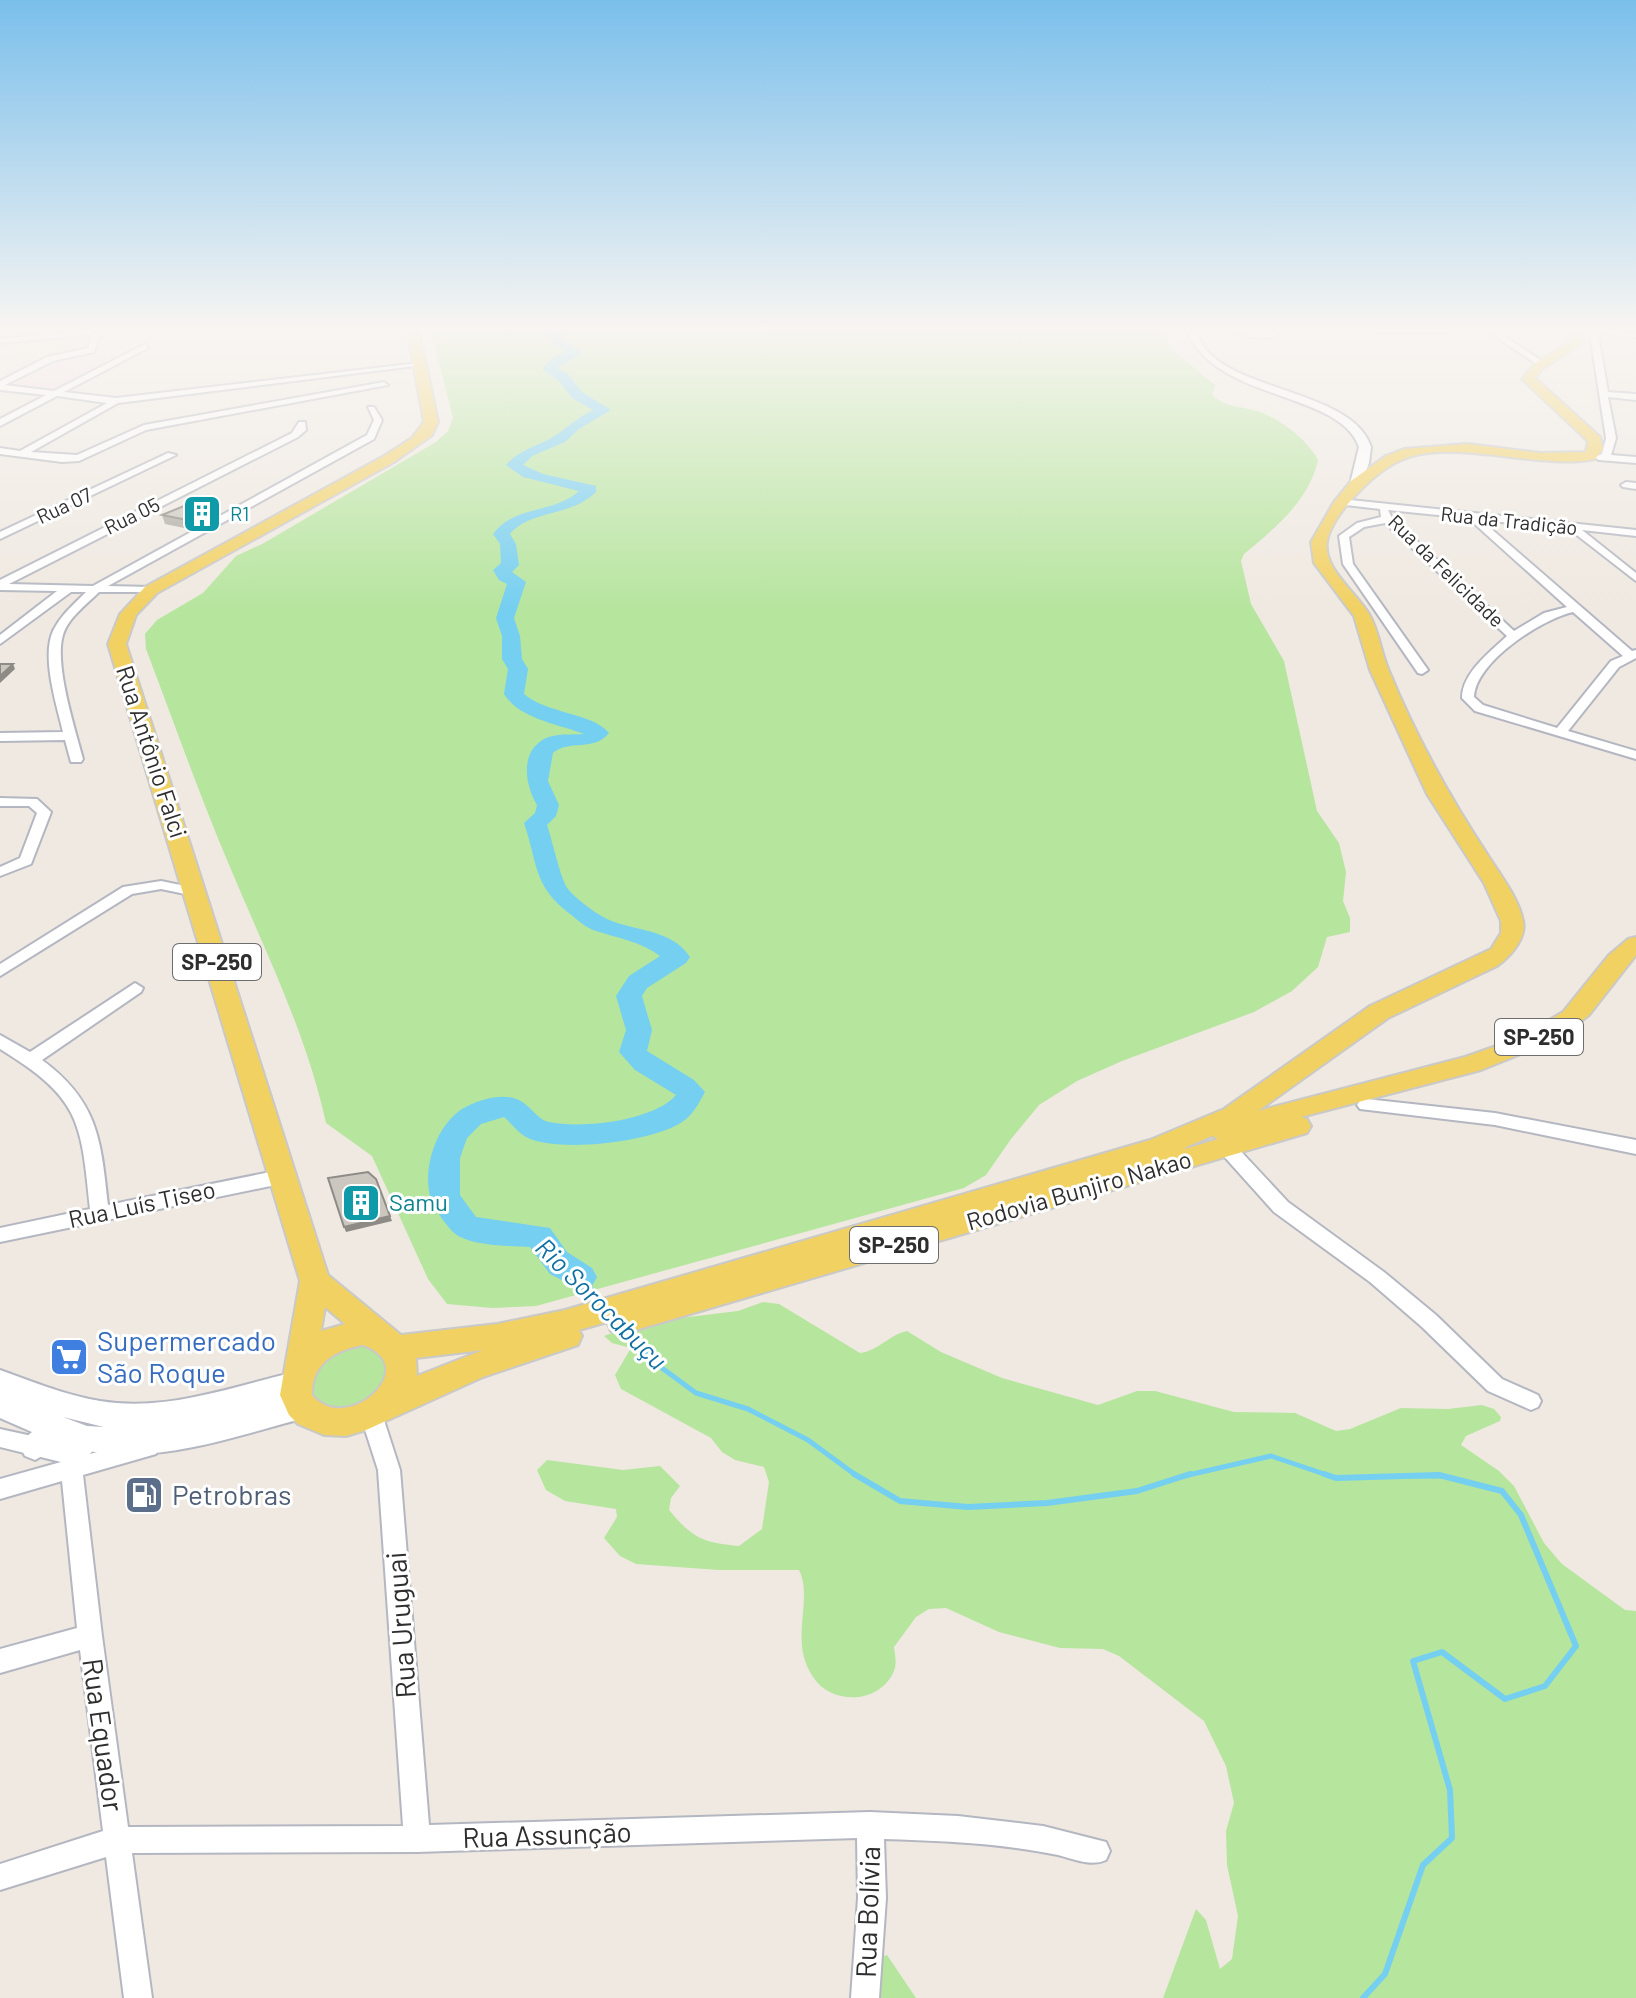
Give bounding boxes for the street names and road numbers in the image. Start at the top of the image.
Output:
street label: Rua 07 [32,482,95,528]
street label: Rua 05 [100,491,163,539]
street label: Rua da Tradição [1439,501,1579,539]
street label: Rua da Felicidade [1384,509,1510,632]
street label: Rua Antônio Falci [111,662,194,841]
road number: SP-250 [173,944,261,980]
road number: SP-250 [1495,1019,1583,1055]
street label: Rodovia Bunjiro Nakao [963,1144,1194,1236]
street label: Rua Luís Tiseo [66,1174,218,1233]
road number: SP-250 [850,1227,938,1263]
street label: Rua Uruguai [378,1551,422,1699]
street label: Rua Equador [76,1656,132,1814]
street label: Rua Assunção [462,1814,632,1854]
street label: Rua Bolívia [848,1845,886,1979]

